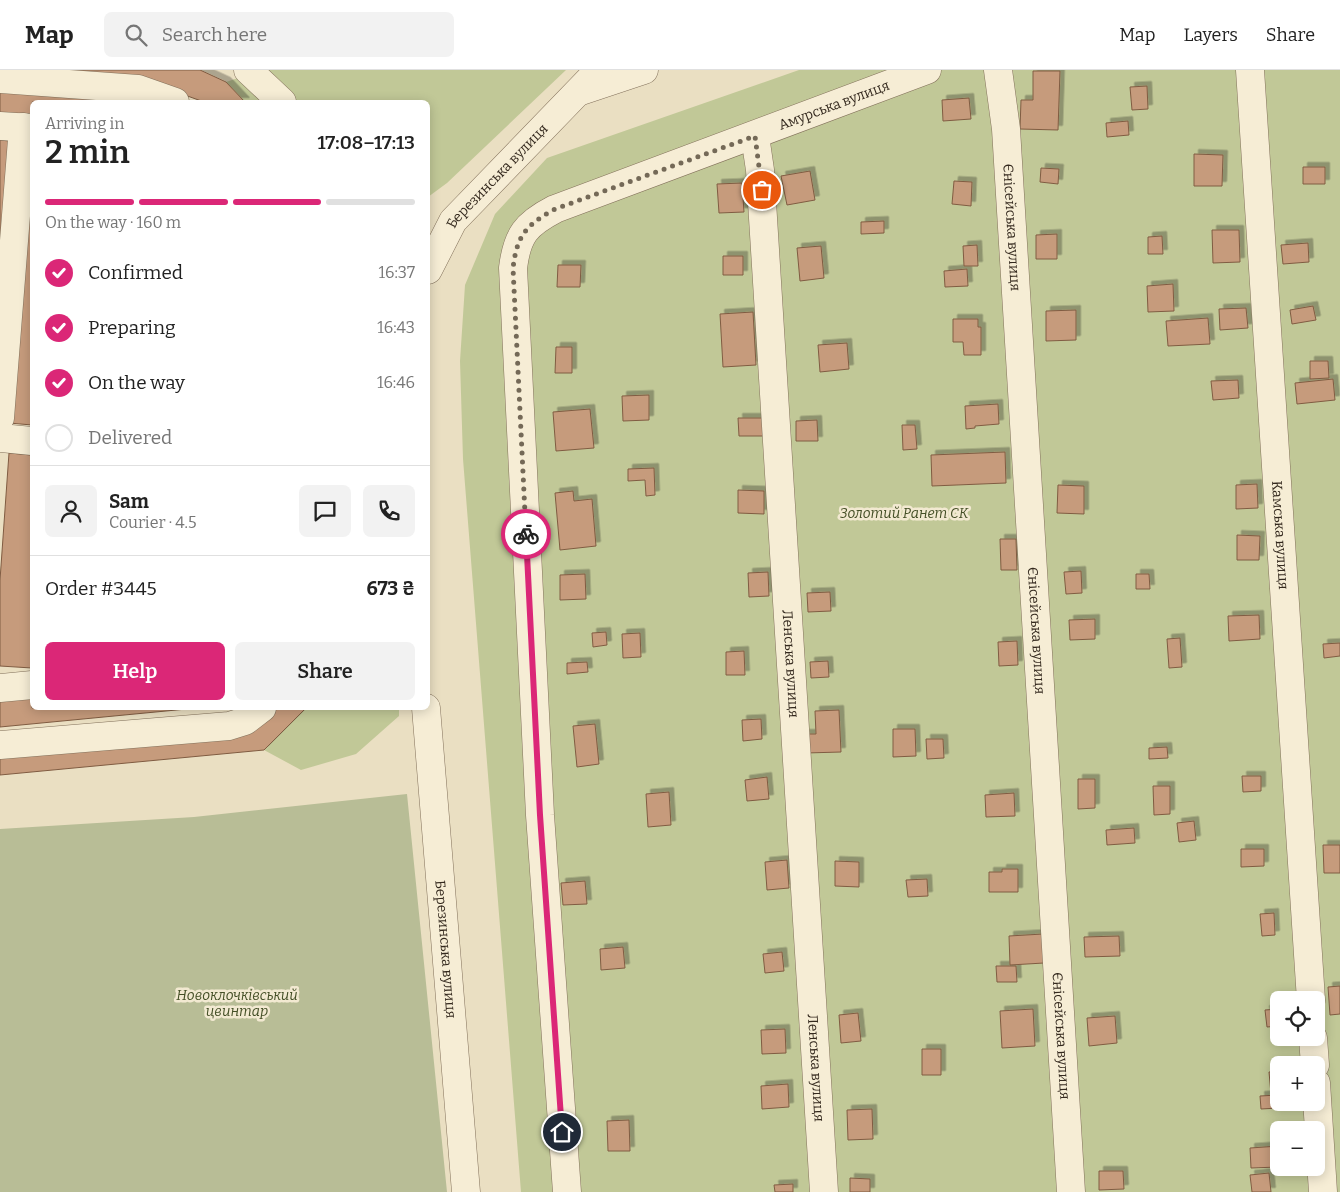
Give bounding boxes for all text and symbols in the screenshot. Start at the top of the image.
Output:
search box [104,12,454,57]
text: Map [25,21,74,49]
icon: search [122,21,150,49]
text: Search here [162,23,267,46]
text: Map [1119,24,1155,46]
text: Layers [1183,24,1238,46]
text: Share [1266,24,1315,46]
street label: Амурська вулиця [776,77,892,134]
text: Arriving in [45,114,124,133]
street label: Березинська вулиця [443,120,552,231]
text: 17:08–17:13 [318,131,415,154]
text: 2 min [45,133,130,171]
street label: Єнісейська вулиця [999,163,1024,292]
pin [741,169,783,211]
icon: bag [748,176,776,204]
text: On the way · 160 m [45,213,181,232]
icon: check [45,259,73,287]
text: Confirmed [88,261,183,284]
text: 16:37 [379,263,415,282]
icon: check [45,314,73,342]
text: Preparing [88,316,176,339]
text: 16:43 [377,318,415,337]
icon: check [45,369,73,397]
text: On the way [88,371,185,394]
text: 16:46 [377,373,415,392]
text: Delivered [88,426,172,449]
street label: Камська вулиця [1268,480,1292,590]
button: person [45,485,97,537]
button: chat [299,485,351,537]
button: phone [363,485,415,537]
text: Sam [109,490,149,513]
park label: Золотий Ранет СК [840,505,969,522]
courier [501,509,551,559]
text: Courier · 4.5 [109,513,197,532]
icon: bike [512,520,540,548]
street label: Єнісейська вулиця [1024,566,1049,695]
text: Order #3445 [45,577,157,600]
text: 673 ₴ [366,577,415,600]
street label: Ленська вулиця [779,609,802,718]
button: Help [45,642,225,700]
button: Share [235,642,415,700]
street label: Березинська вулиця [431,879,460,1019]
street label: Єнісейська вулиця [1049,972,1073,1100]
park label: Новоклочківський цвинтар [176,987,298,1020]
map controls [1270,991,1325,1176]
button: locate [1270,991,1325,1046]
street label: Ленська вулиця [804,1013,828,1123]
button: + [1270,1056,1325,1111]
pin [541,1111,583,1153]
icon: home [548,1118,576,1146]
button: − [1270,1121,1325,1176]

